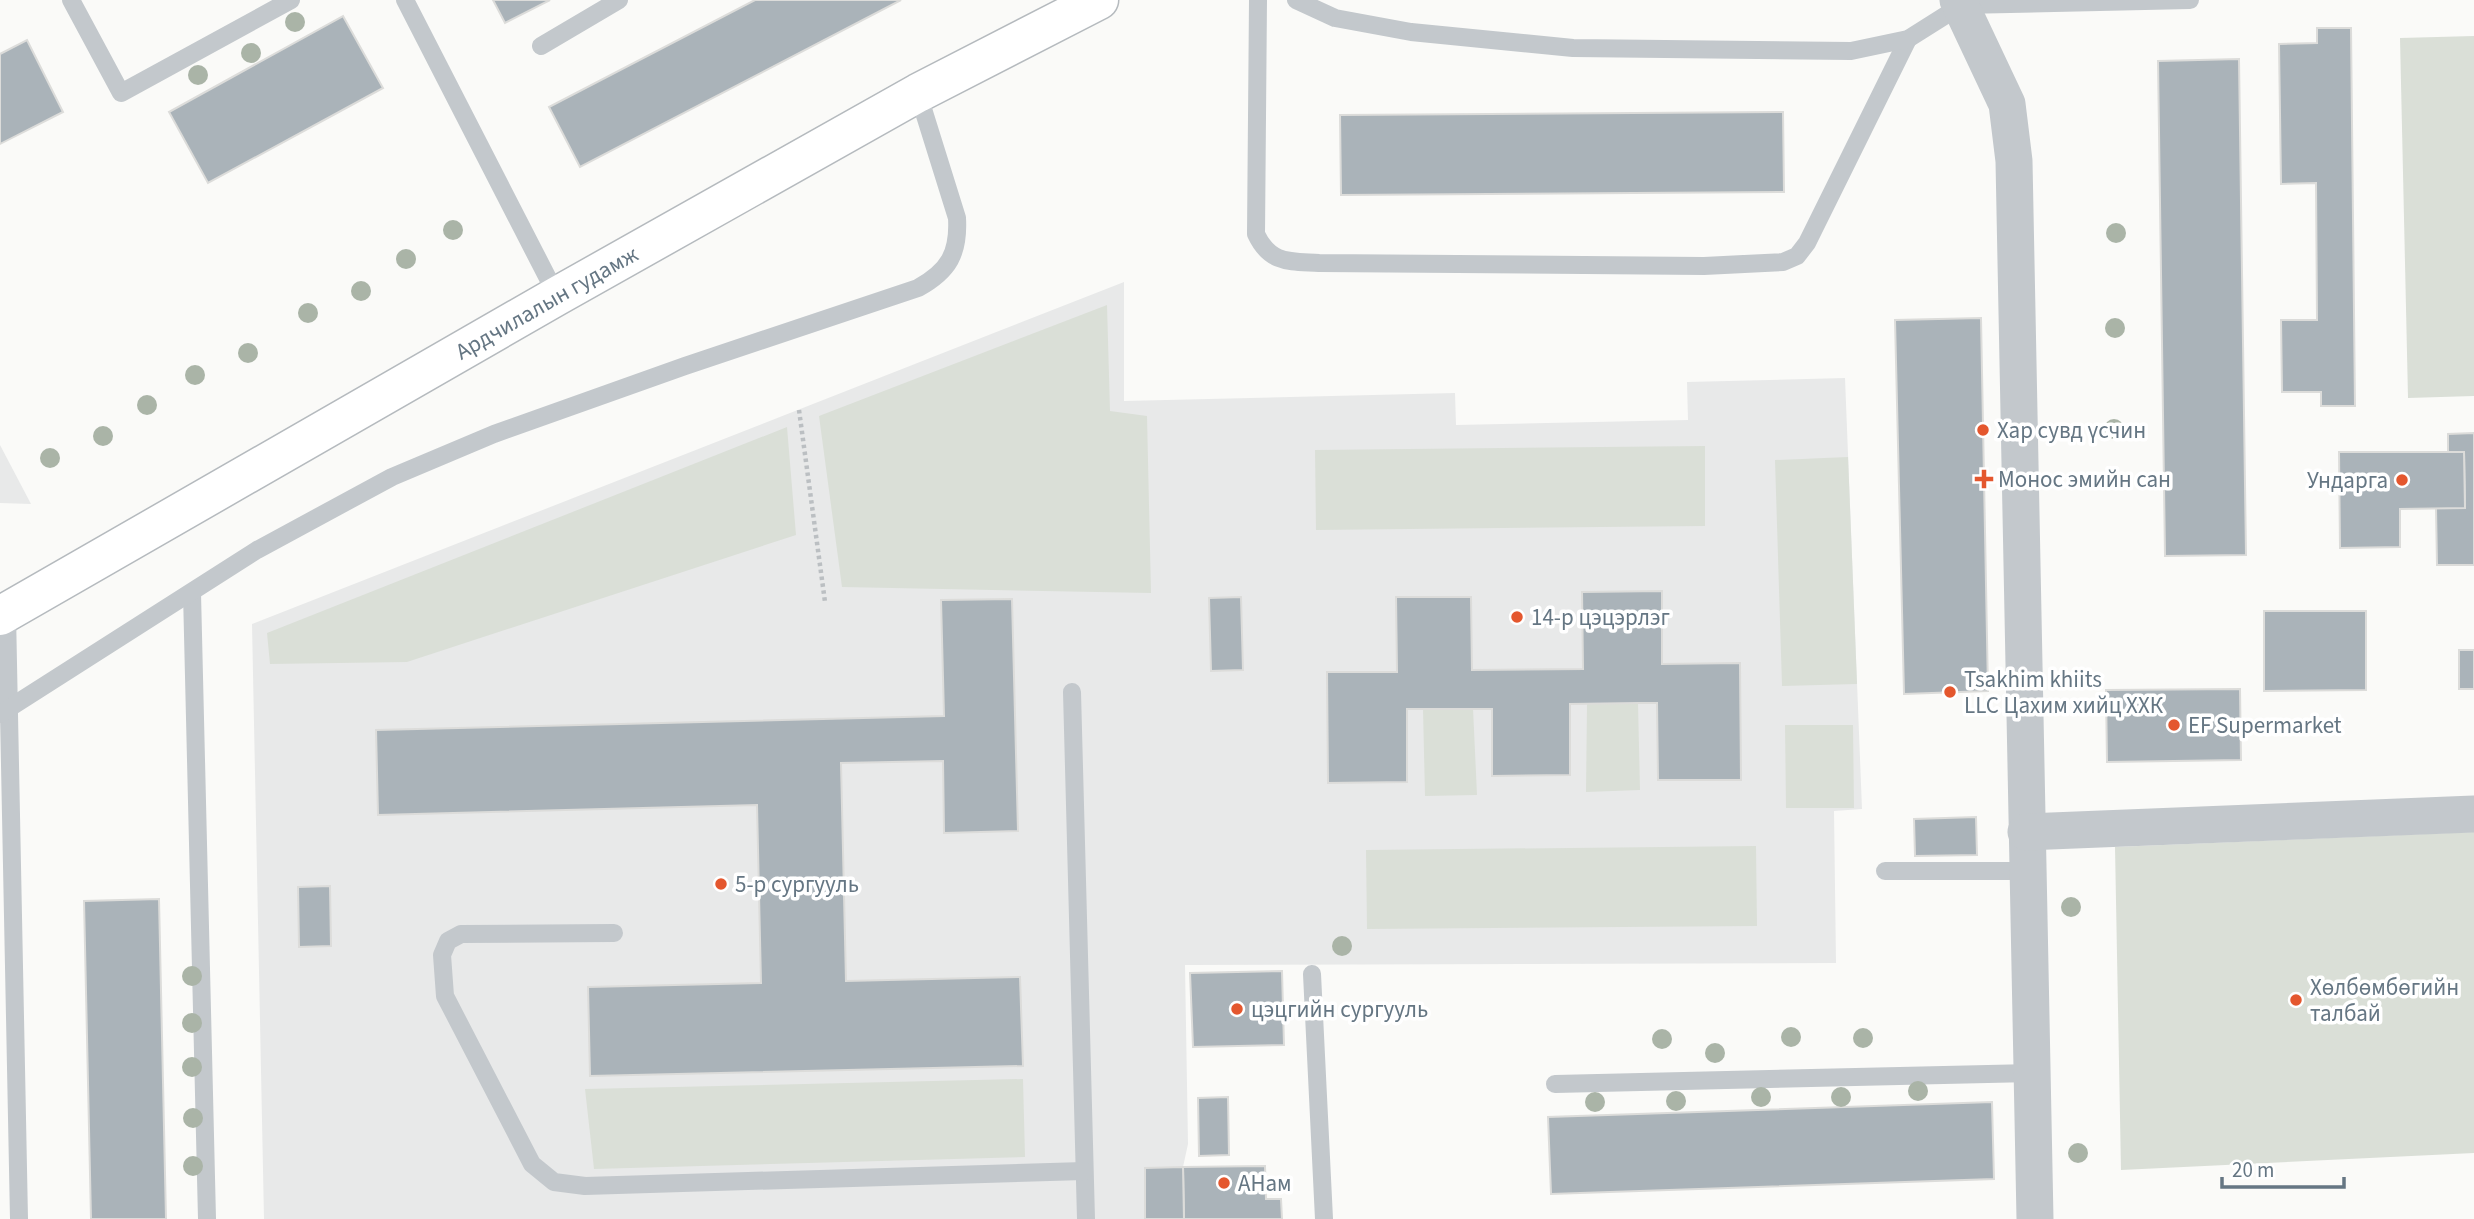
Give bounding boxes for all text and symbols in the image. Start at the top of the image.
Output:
street label: Ардчилалын гудамж [449,238,644,368]
place label: Хар сувд үсчин [1997,414,2146,447]
marker: Хар сувд үсчин [1975,422,1991,438]
place label: Монос эмийн сан [1998,463,2171,496]
place label: Ундарга [2307,464,2388,497]
marker: Монос эмийн сан [1976,471,1992,487]
marker: Ундарга [2394,472,2410,488]
place label: 14-р цэцэрлэг [1531,601,1670,634]
marker: 14-р цэцэрлэг [1509,609,1525,625]
place label: Tsakhim khiits LLC Цахим хийц ХХК [1964,663,2164,722]
marker: Tsakhim khiits LLC Цахим хийц ХХК [1942,684,1958,700]
place label: EF Supermarket [2188,709,2342,742]
marker: EF Supermarket [2166,717,2182,733]
place label: 5-р сургууль [735,868,859,901]
marker: 5-р сургууль [713,876,729,892]
place label: Хөлбөмбөгийн талбай [2310,971,2459,1030]
marker: Хөлбөмбөгийн талбай [2288,992,2304,1008]
place label: цэцгийн сургууль [1251,993,1428,1026]
marker: цэцгийн сургууль [1229,1001,1245,1017]
scale bar [2222,1146,2344,1190]
text: 20 m [2232,1155,2274,1185]
place label: АНам [1238,1167,1292,1200]
marker: АНам [1216,1175,1232,1191]

